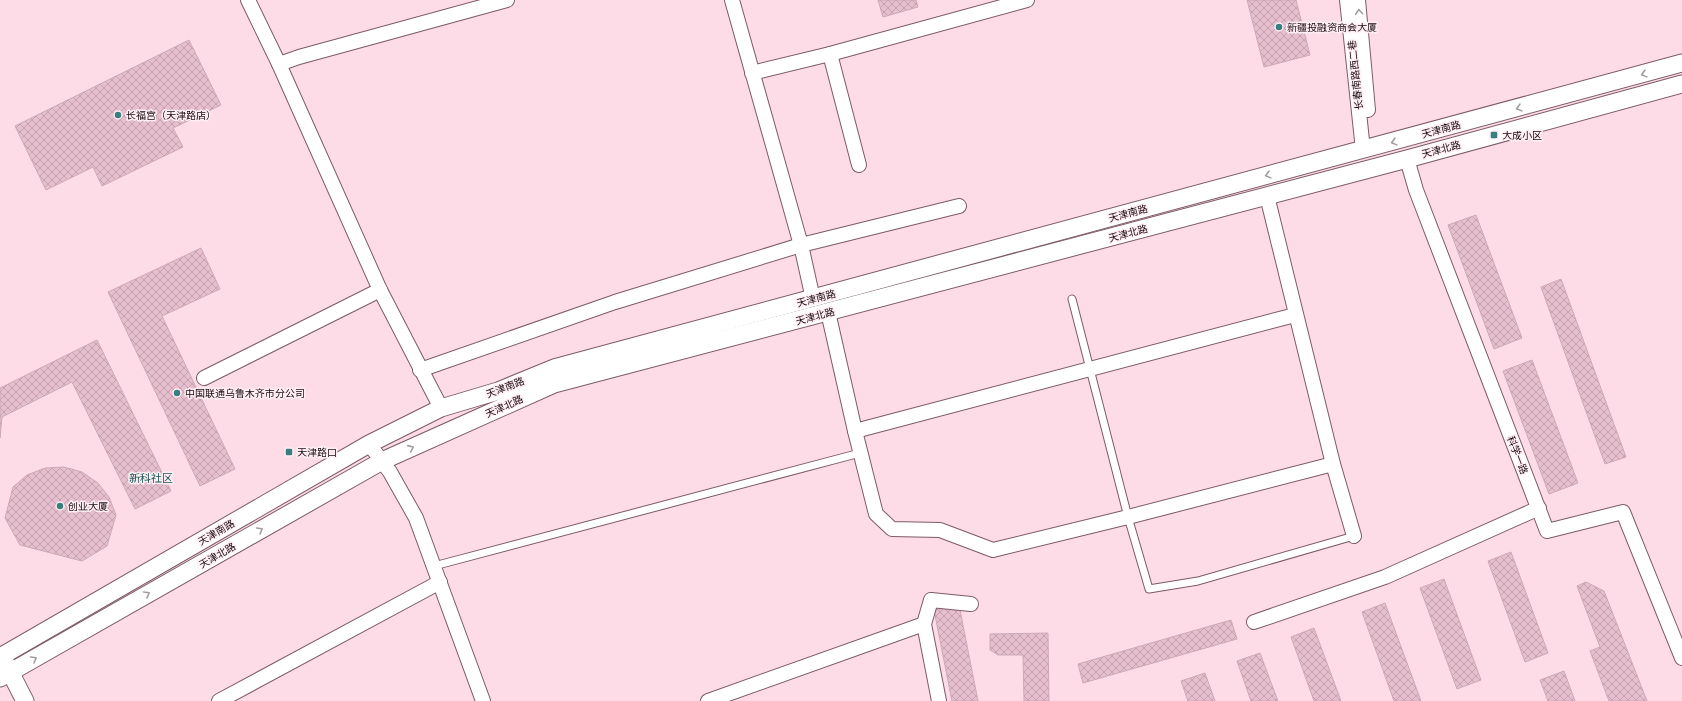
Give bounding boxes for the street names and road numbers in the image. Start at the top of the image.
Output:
street label: 长春南路西二巷 [1346,40,1365,110]
street label: 天津南路 [1420,119,1462,140]
street label: 天津北路 [1420,139,1462,160]
street label: 天津南路 [1107,203,1149,224]
street label: 天津北路 [1107,223,1149,244]
street label: 天津南路 [795,288,837,309]
street label: 天津北路 [794,306,836,327]
street label: 天津南路 [485,375,526,400]
street label: 天津北路 [484,393,525,420]
street label: 科学一路 [1505,435,1530,476]
street label: 天津南路 [196,518,236,547]
street label: 天津北路 [197,541,237,570]

